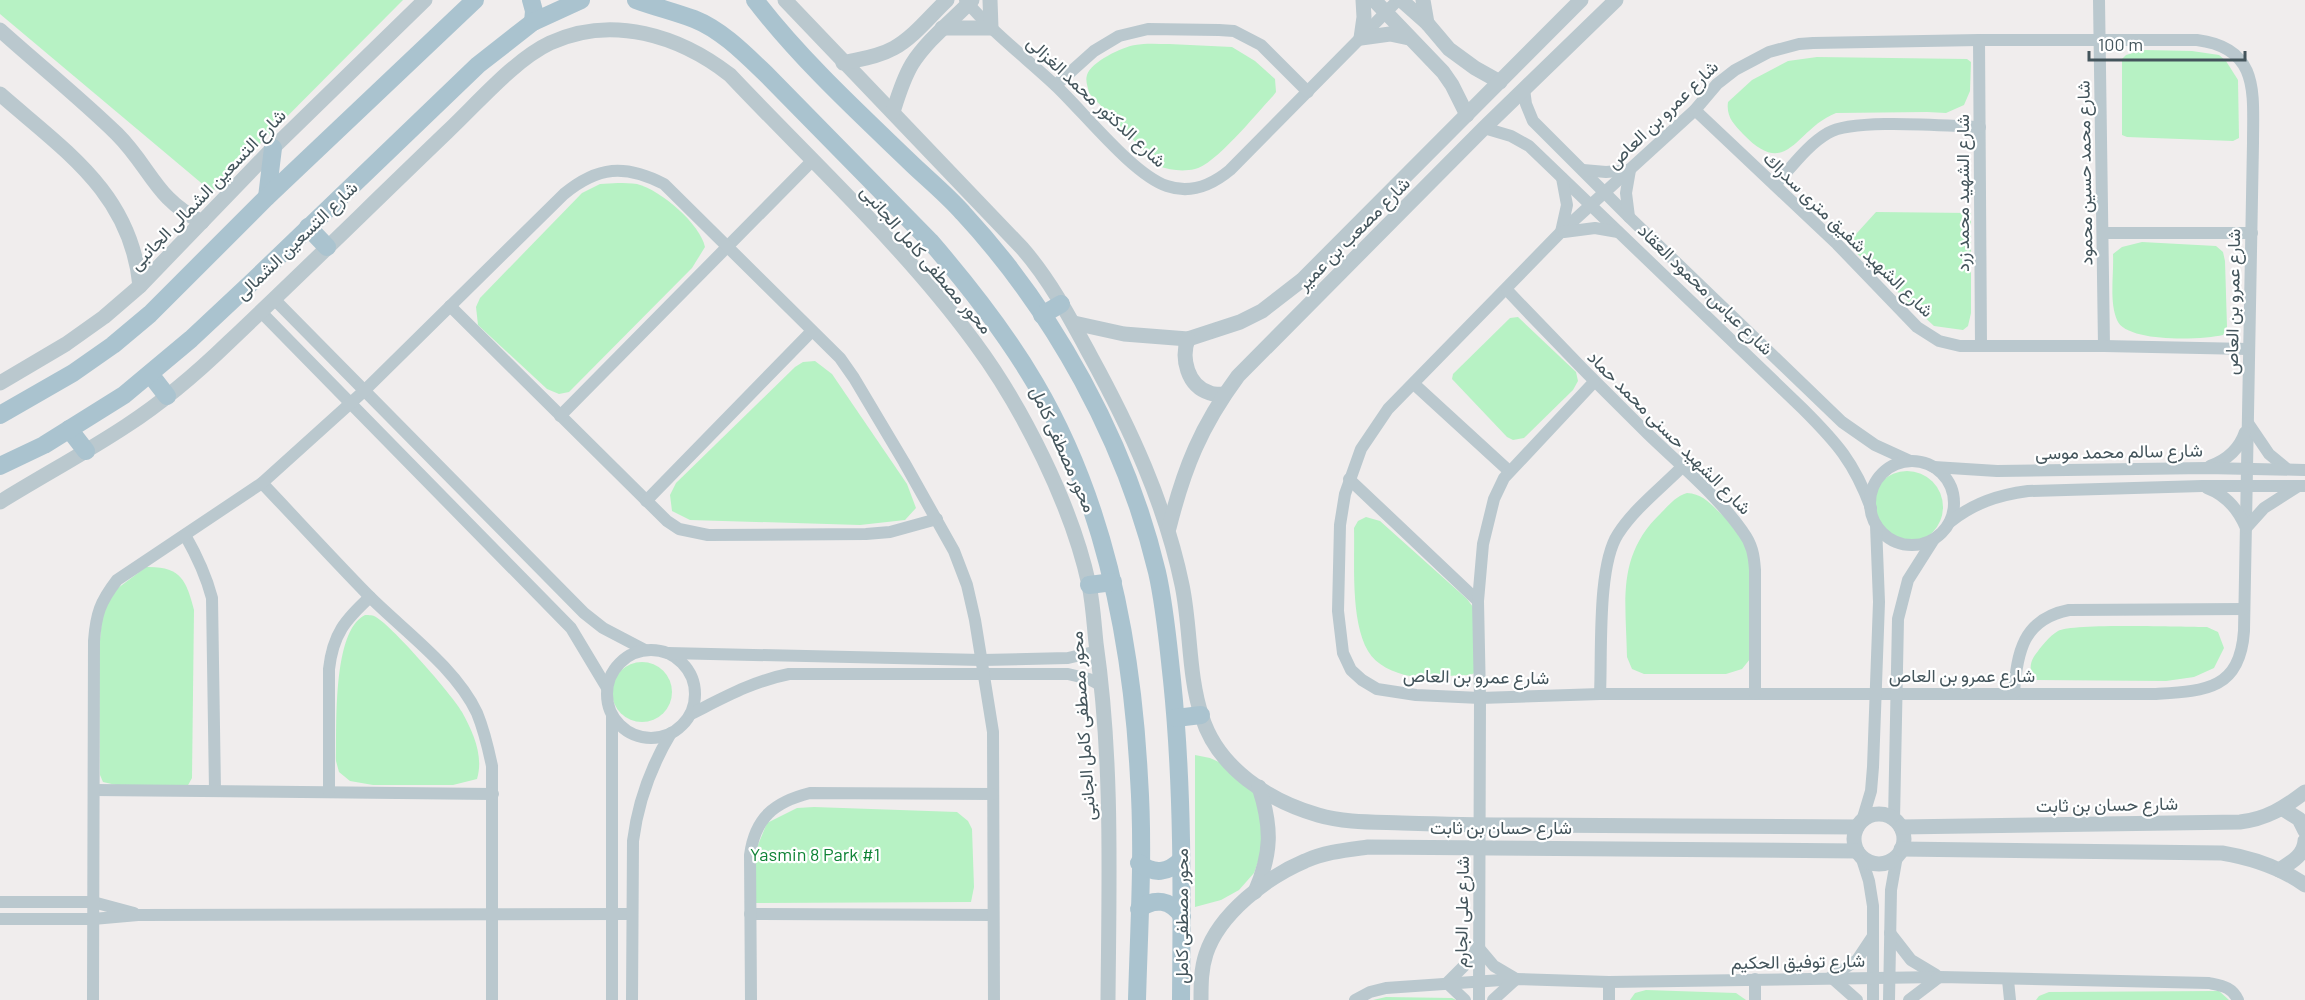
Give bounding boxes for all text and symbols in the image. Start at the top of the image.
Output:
scale bar [2089,24,2245,62]
street label: شارع الدكتور محمد الغزالى [1021,31,1171,173]
text: 100 m [2098,33,2143,55]
street label: شارع عمرو بن العاص [1602,55,1724,174]
street label: شارع محمد حسين محمود [2071,80,2099,266]
street label: شارع التسعين الشمالى الجانبى [124,104,291,276]
street label: شارع الشهيد محمد زرد [1951,114,1975,272]
street label: شارع الشهيد شفيق مترى سدراك [1758,147,1939,323]
street label: شارع مصعب بن عمير [1291,172,1416,296]
street label: شارع التسعين الشمالى [230,176,363,305]
street label: محور مصطفى كامل الجانبى [856,180,998,339]
street label: شارع عباس محمود العقاد [1632,219,1778,361]
street label: شارع عمرو بن العاص [2220,229,2246,375]
street label: شارع الشهيد حسنى محمد حماد [1582,345,1757,520]
street label: محور مصطفى كامل [1025,383,1102,516]
street label: شارع سالم محمد موسى [2035,439,2203,465]
street label: محور مصطفى كامل الجانبى [1064,630,1101,822]
street label: شارع عمرو بن العاص [1403,664,1549,690]
street label: شارع عمرو بن العاص [1889,664,2035,688]
street label: شارع حسان بن ثابت [2036,792,2178,818]
street label: شارع حسان بن ثابت [1430,816,1572,840]
park label: Yasmin 8 Park #1 [750,843,880,865]
street label: محور مصطفى كامل [1170,848,1193,984]
street label: شارع على الجارم [1449,856,1475,968]
street label: شارع توفيق الحكيم [1731,949,1865,975]

